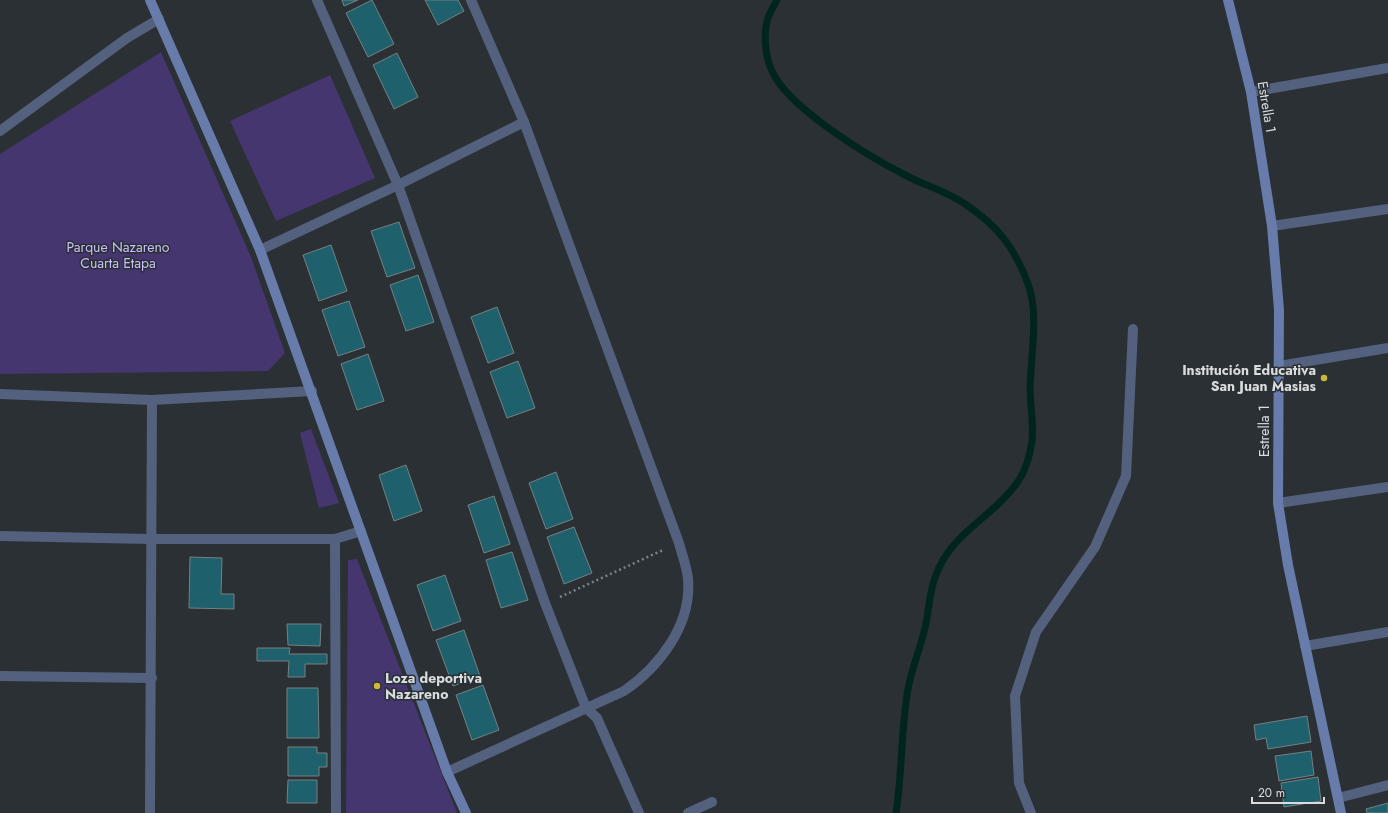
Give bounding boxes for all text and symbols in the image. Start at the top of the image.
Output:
street label: Estrella 1 [1253,80,1281,134]
park label: Parque Nazareno Cuarta Etapa [67,237,170,273]
place label: Institución Educativa San Juan Masias [1182,360,1317,396]
marker: Institución Educativa San Juan Masias [1319,373,1329,383]
street label: Estrella 1 [1254,405,1274,457]
place label: Loza deportiva Nazareno [385,668,482,704]
marker: Loza deportiva Nazareno [372,681,382,691]
scale bar [1252,779,1324,805]
text: 20 m [1258,784,1285,802]

